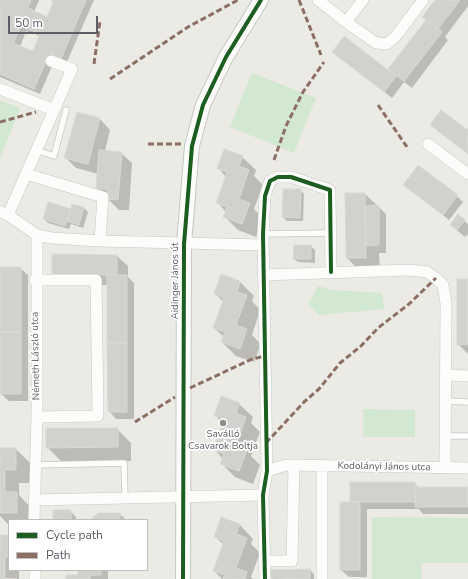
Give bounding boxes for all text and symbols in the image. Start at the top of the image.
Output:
scale bar [10,8,100,34]
text: 50 m [15,15,43,31]
street label: Aidinger János út [170,242,182,320]
street label: Németh László utca [29,312,43,400]
marker: Saválló Csavarok Boltja [218,418,228,428]
place label: Saválló Csavarok Boltja [188,429,258,452]
street label: Kodolányi János utca [337,460,431,474]
legend [8,519,148,571]
text: Cycle path [46,527,103,543]
text: Path [46,547,71,563]

